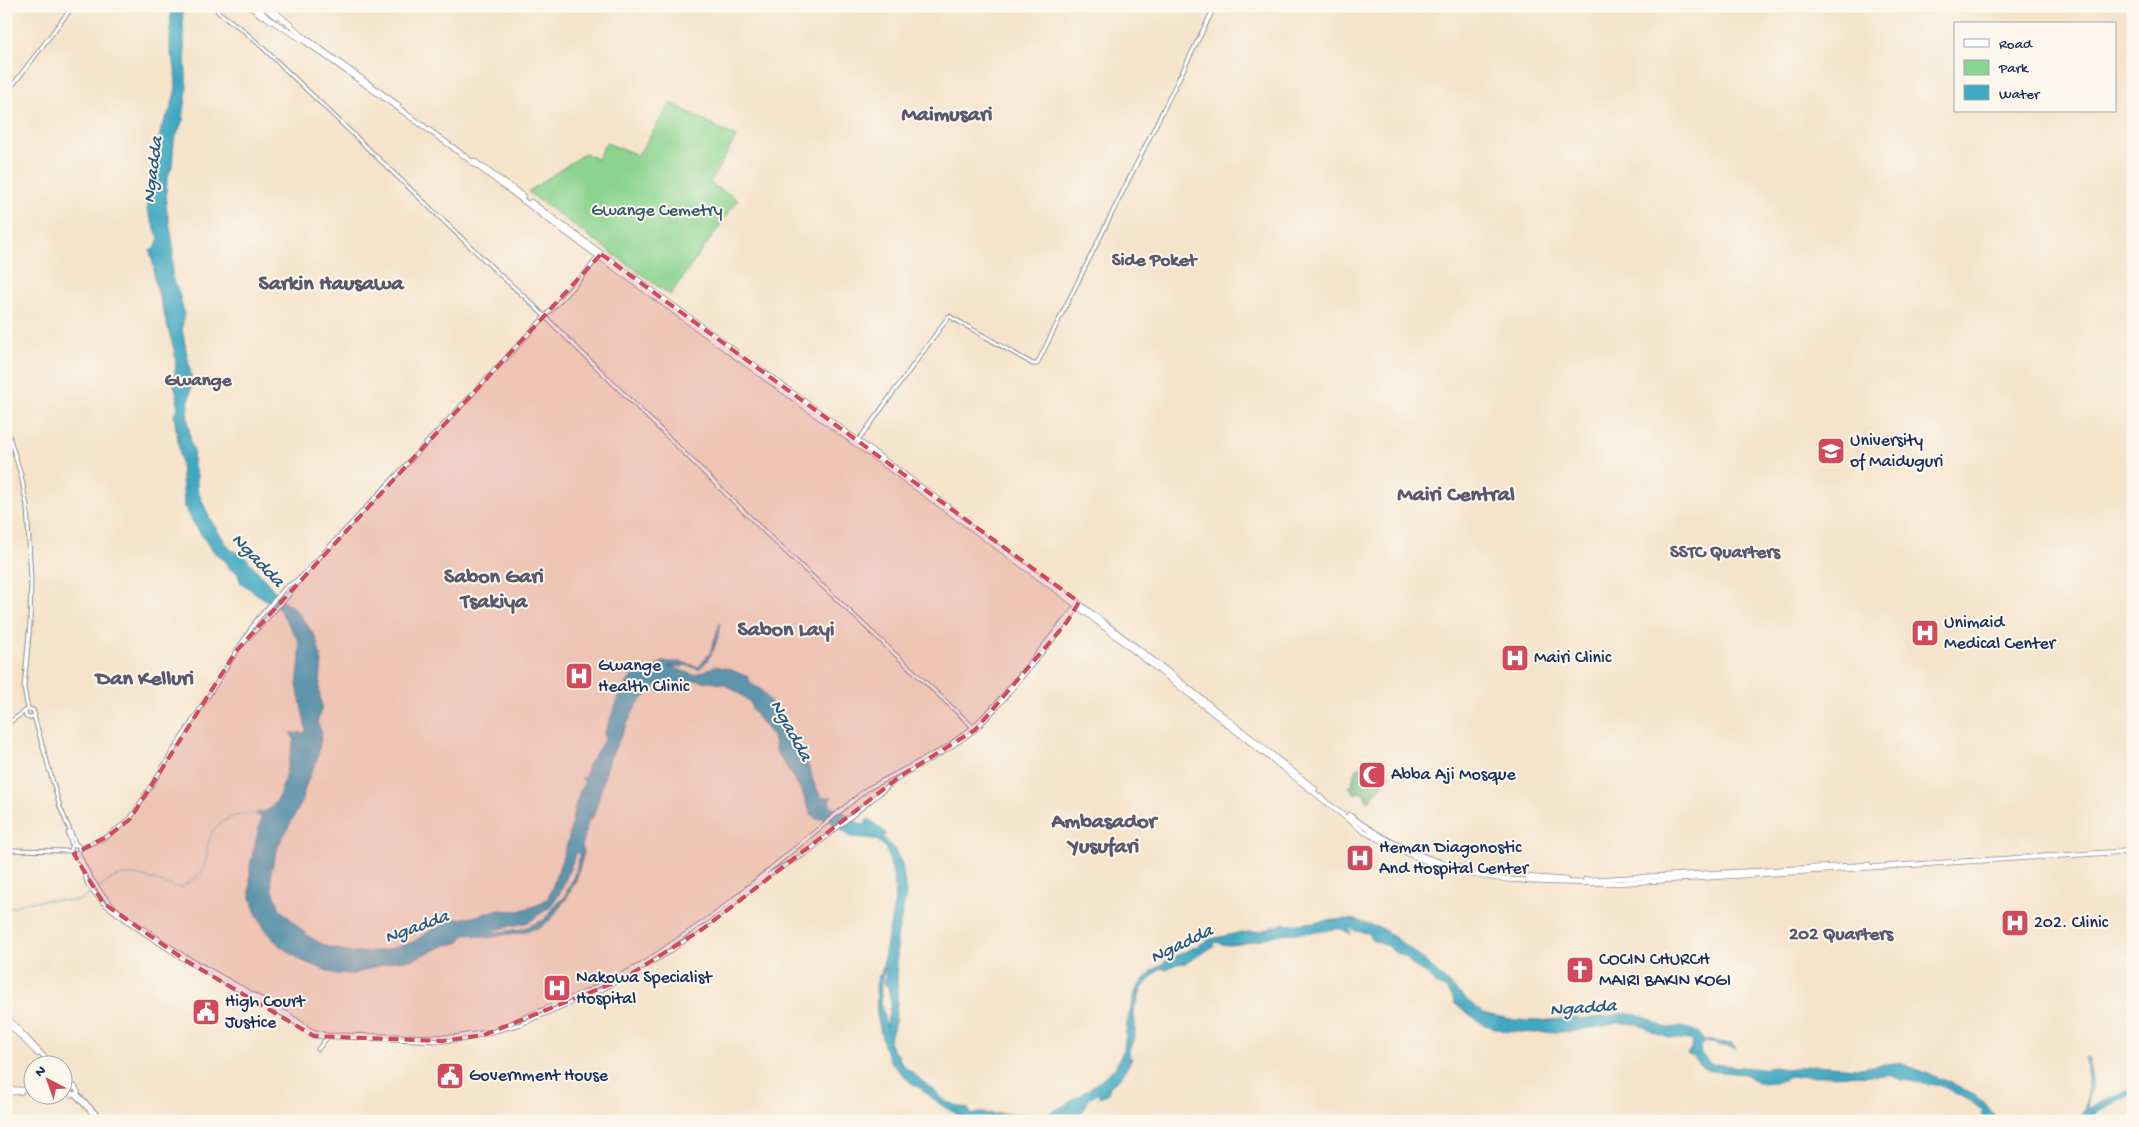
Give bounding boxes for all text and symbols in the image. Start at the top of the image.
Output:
legend [1954,22,2116,112]
text: Road [1999,36,2033,54]
text: Park [1998,60,2029,78]
text: Water [1999,86,2041,104]
district label: Maimusari [901,103,993,129]
water label: Ngadda [139,134,170,204]
park label: Gwange Cemetry [591,201,723,222]
district label: Side Poket [1112,250,1199,273]
district label: Sarkin Hausawa [258,272,405,298]
district label: Gwange [165,370,233,393]
place label: University of Maiduguri [1850,431,1944,473]
school or university icon: University of Maiduguri [1816,436,1846,466]
district label: Mairi Central [1397,483,1515,509]
water label: Ngadda [226,529,289,594]
district label: SSTC Quarters [1670,542,1781,565]
district label: Sabon Gari Tsakiya [444,565,544,616]
place label: Unimaid Medical Center [1944,613,2057,655]
district label: Sabon Layi [738,618,835,644]
hospital icon: Unimaid Medical Center [1910,618,1940,648]
hospital icon: Mairi Clinic [1500,643,1530,673]
place label: Mairi Clinic [1534,648,1612,669]
place label: Gwange Health Clinic [598,656,690,698]
hospital icon: Gwange Health Clinic [564,661,594,691]
district label: Dan Kelluri [94,667,194,693]
water label: Ngadda [764,696,817,767]
mosque icon: Abba Aji Mosque [1357,760,1387,790]
place label: Abba Aji Mosque [1391,765,1517,786]
district label: Ambasador Yusufari [1051,810,1159,861]
place label: Heman Diagonostic And Hospital Center [1379,838,1530,880]
hospital icon: Heman Diagonostic And Hospital Center [1345,843,1375,873]
water label: Ngadda [382,905,454,950]
hospital icon: 202. Clinic [2000,908,2030,938]
place label: 202. Clinic [2034,913,2109,934]
water label: Ngadda [1147,919,1218,970]
district label: 202 Quarters [1789,924,1894,947]
place label: COCIN CHURCH MAIRI BAKIN KOGI [1599,950,1731,992]
church icon: COCIN CHURCH MAIRI BAKIN KOGI [1565,955,1595,985]
place label: Nakowa Specialist Hospital [576,968,713,1010]
hospital icon: Nakowa Specialist Hospital [542,973,572,1003]
place label: High Court Justice [225,992,306,1034]
water label: Ngadda [1549,995,1618,1023]
public building icon: High Court Justice [191,997,221,1027]
north arrow [22,1054,72,1104]
public building icon: Government House [435,1061,465,1091]
text: N [32,1063,50,1081]
place label: Government House [469,1066,609,1087]

